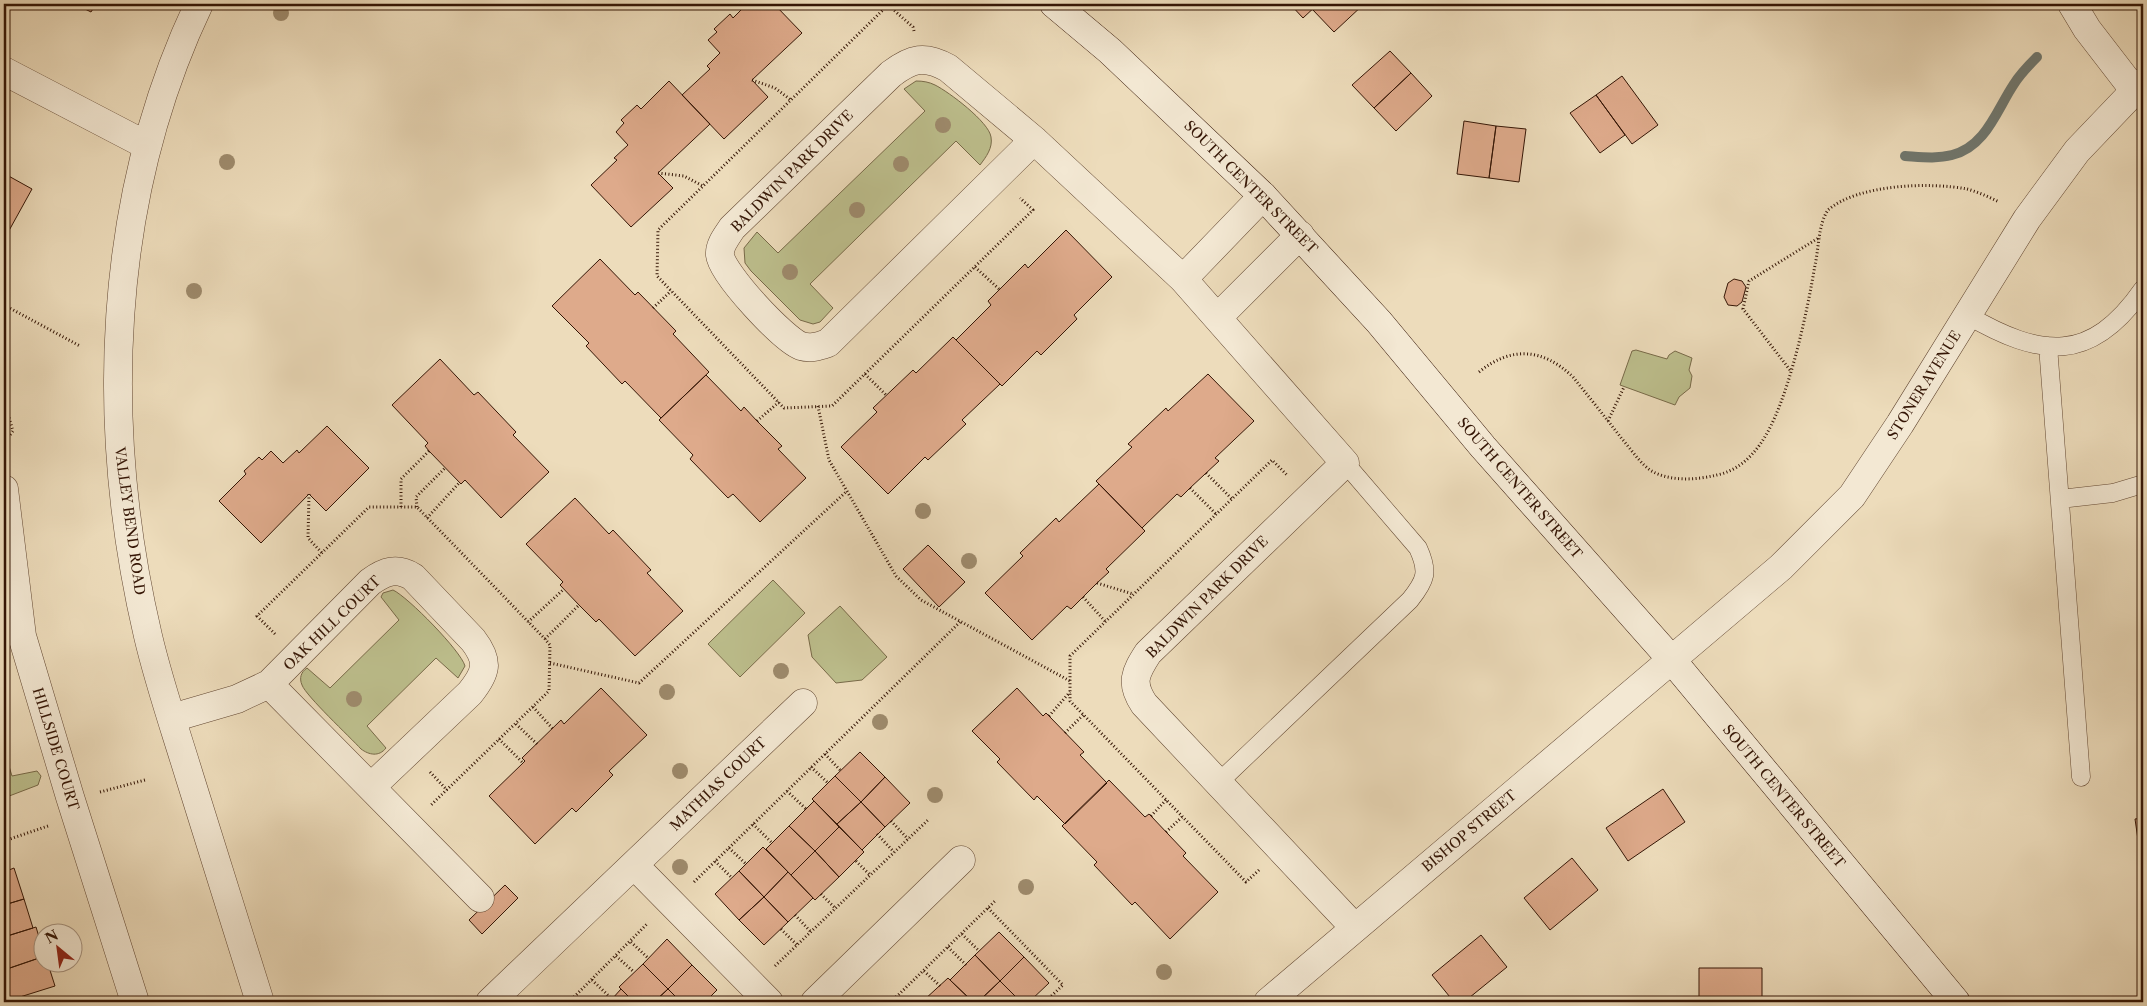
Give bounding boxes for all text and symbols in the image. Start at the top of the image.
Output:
street label: BALDWIN PARK DRIVE [727,106,857,236]
street label: SOUTH CENTER STREET [1181,117,1322,258]
street label: STONER AVENUE [1883,327,1965,443]
street label: SOUTH CENTER STREET [1454,414,1587,563]
street label: VALLEY BEND ROAD [111,445,149,596]
street label: BALDWIN PARK DRIVE [1142,532,1272,662]
street label: OAK HILL COURT [280,572,385,674]
street label: HILLSIDE COURT [29,685,83,813]
street label: SOUTH CENTER STREET [1719,721,1850,872]
street label: MATHIAS COURT [666,733,770,835]
street label: BISHOP STREET [1418,786,1520,876]
north arrow [32,924,82,974]
text: N [42,926,61,947]

